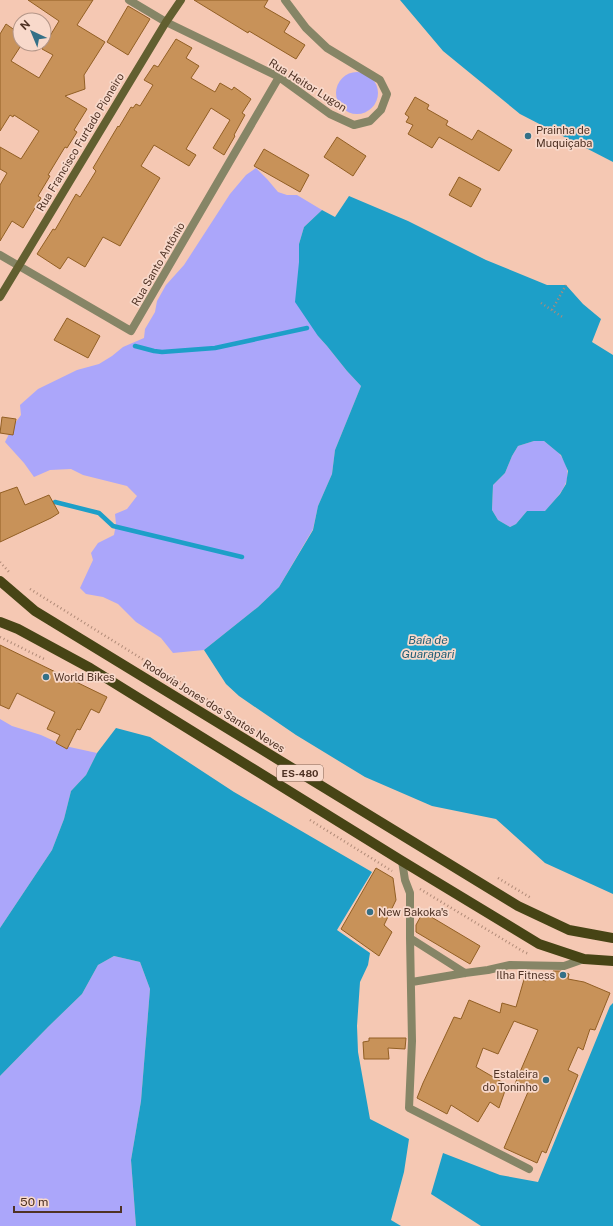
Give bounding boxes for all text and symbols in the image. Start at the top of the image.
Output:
north arrow [12,12,52,52]
text: N [18,18,32,32]
street label: Rua Heitor Lugon [267,56,349,114]
street label: Rua Francisco Furtado Pioneiro [34,71,126,213]
place label: Prainha de Muquiçaba [536,124,592,150]
marker: Prainha de Muquiçaba [523,131,533,141]
street label: Rua Santo Antônio [129,220,187,308]
water label: Baía de Guarapari [401,633,455,661]
street label: Rodovia Jones dos Santos Neves [141,657,287,755]
place label: World Bikes [54,671,115,683]
marker: World Bikes [41,672,51,682]
road number: ES-480 [277,765,323,781]
place label: New Bakoka's [378,906,449,918]
marker: New Bakoka's [365,907,375,917]
place label: Ilha Fitness [496,969,555,981]
marker: Ilha Fitness [558,970,568,980]
place label: Estaleira do Toninho [483,1068,538,1093]
marker: Estaleira do Toninho [541,1075,551,1085]
scale bar [14,1188,121,1214]
text: 50 m [20,1195,48,1209]

